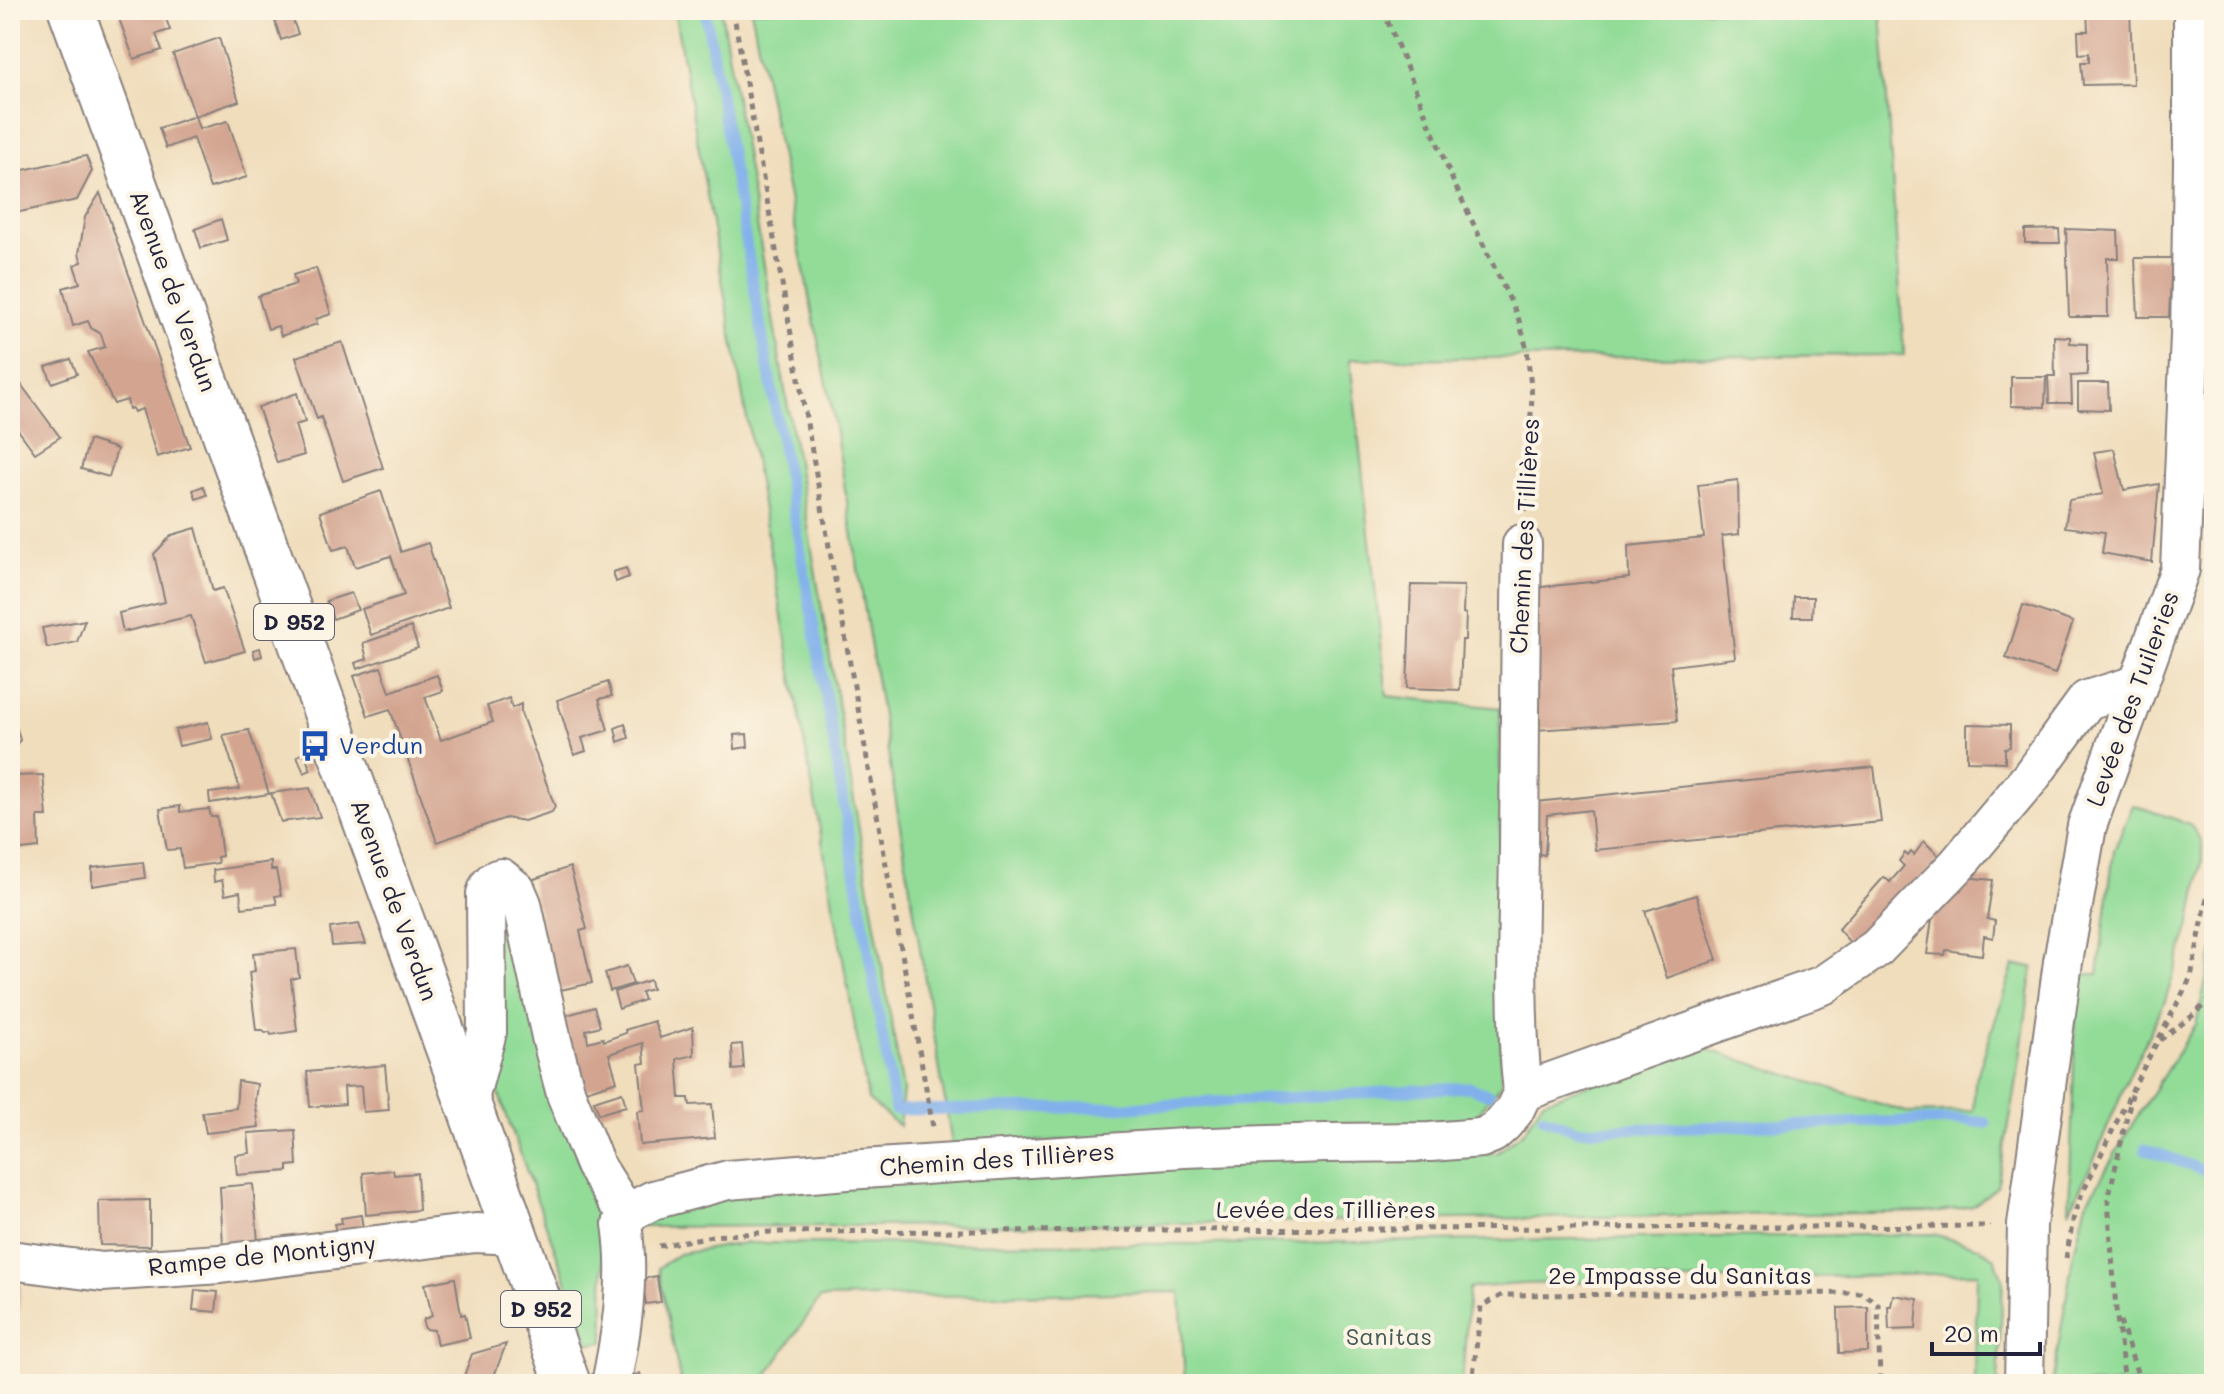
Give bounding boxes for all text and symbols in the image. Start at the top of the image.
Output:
street label: Avenue de Verdun [124,185,225,396]
street label: Chemin des Tillières [1502,417,1545,655]
street label: Levée des Tuileries [2078,587,2185,810]
road number: D 952 [254,604,334,640]
bus stop icon: Verdun [298,729,332,763]
place label: Verdun [339,729,423,760]
street label: Avenue de Verdun [345,794,446,1005]
street label: Chemin des Tillières [878,1135,1116,1182]
street label: Levée des Tillières [1216,1193,1436,1224]
street label: Rampe de Montigny [146,1227,377,1282]
street label: 2e Impasse du Sanitas [1548,1259,1812,1290]
road number: D 952 [501,1291,581,1327]
scale bar [1932,1306,2040,1356]
text: 20 m [1944,1317,1999,1348]
park label: Sanitas [1346,1320,1432,1351]

